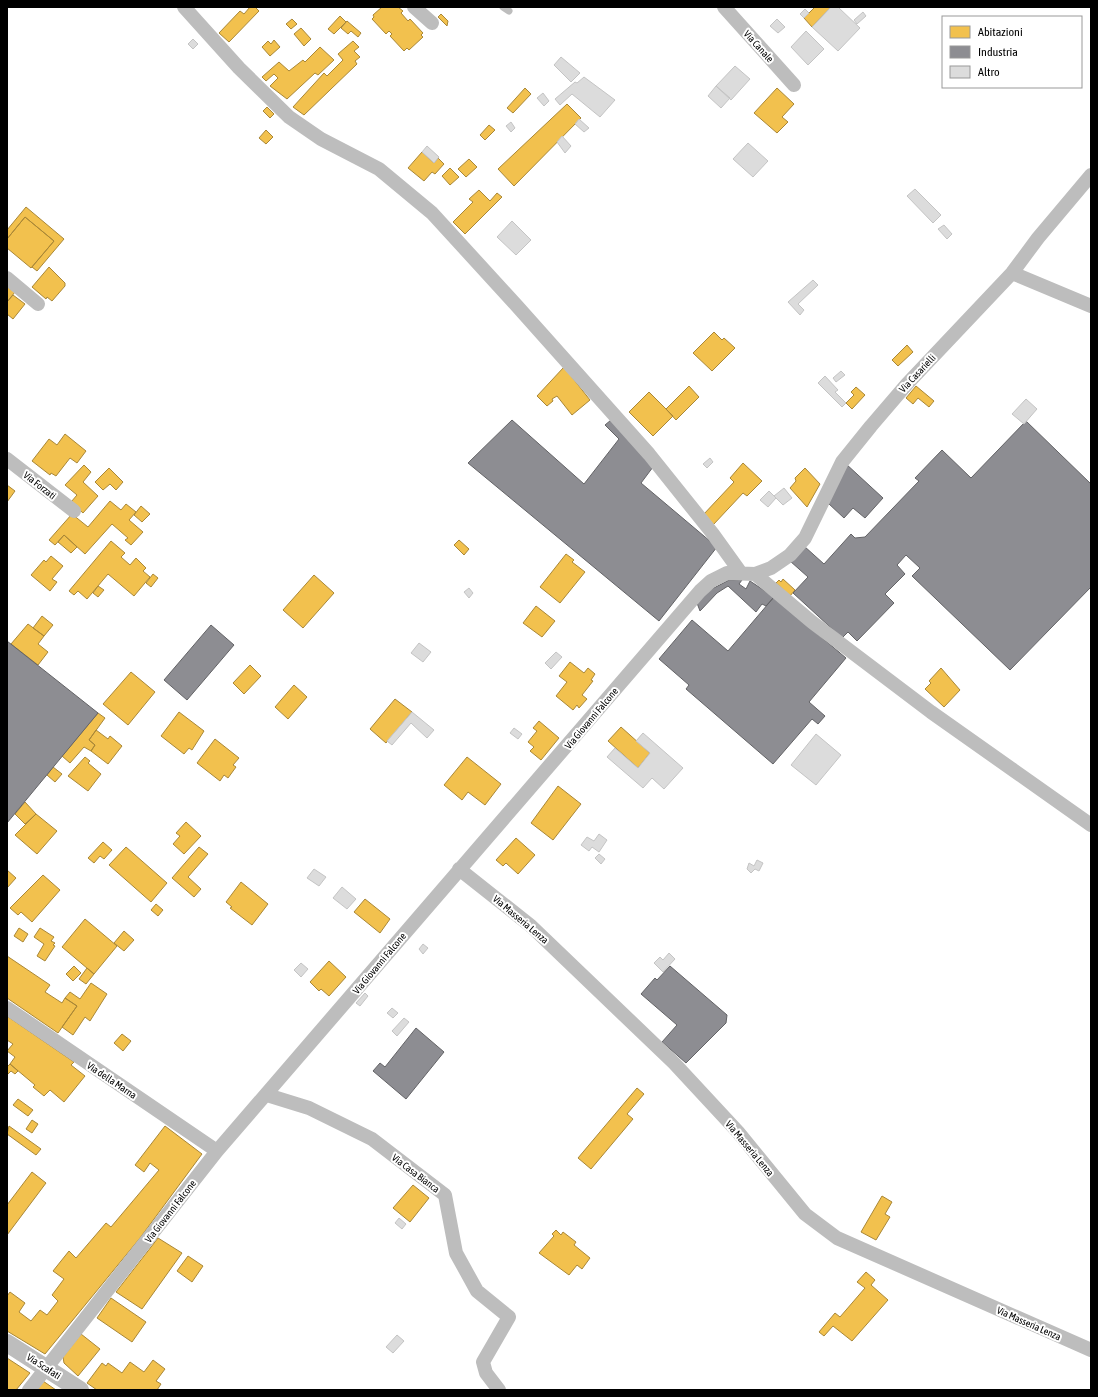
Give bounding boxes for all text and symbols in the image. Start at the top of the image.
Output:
legend [942,16,1082,88]
text: Abitazioni [978,25,1023,39]
street label: Via Canale [742,28,776,65]
text: Industria [978,45,1018,59]
text: Altro [978,65,1000,79]
street label: Via Casarielli [897,352,938,395]
street label: Via Forzati [21,469,58,501]
street label: Via Giovanni Falcone [563,685,620,751]
street label: Via Masseria Lenza [491,893,551,946]
street label: Via Giovanni Falcone [351,930,408,996]
street label: Via della Marna [85,1060,139,1101]
street label: Via Masseria Lenza [723,1118,776,1179]
street label: Via Casa Bianca [390,1152,442,1195]
street label: Via Giovanni Falcone [143,1178,198,1245]
street label: Via Masseria Lenza [995,1304,1063,1343]
street label: Via Scafati [25,1351,63,1381]

